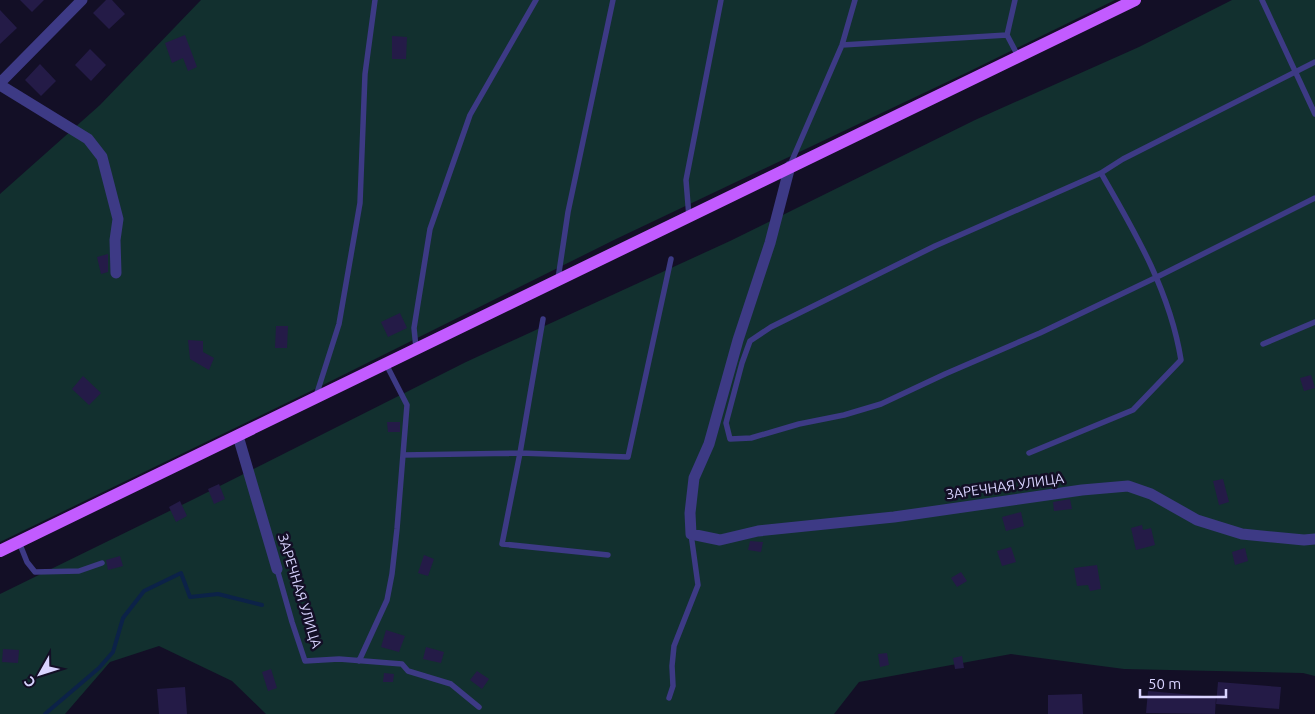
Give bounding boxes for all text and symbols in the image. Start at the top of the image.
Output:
street label: ЗАРЕЧНАЯ УЛИЦА [945,470,1065,502]
street label: ЗАРЕЧНАЯ УЛИЦА [275,532,325,650]
north arrow [15,649,65,699]
scale bar [1140,666,1226,698]
text: С [21,674,39,691]
text: 50 m [1148,675,1181,692]

